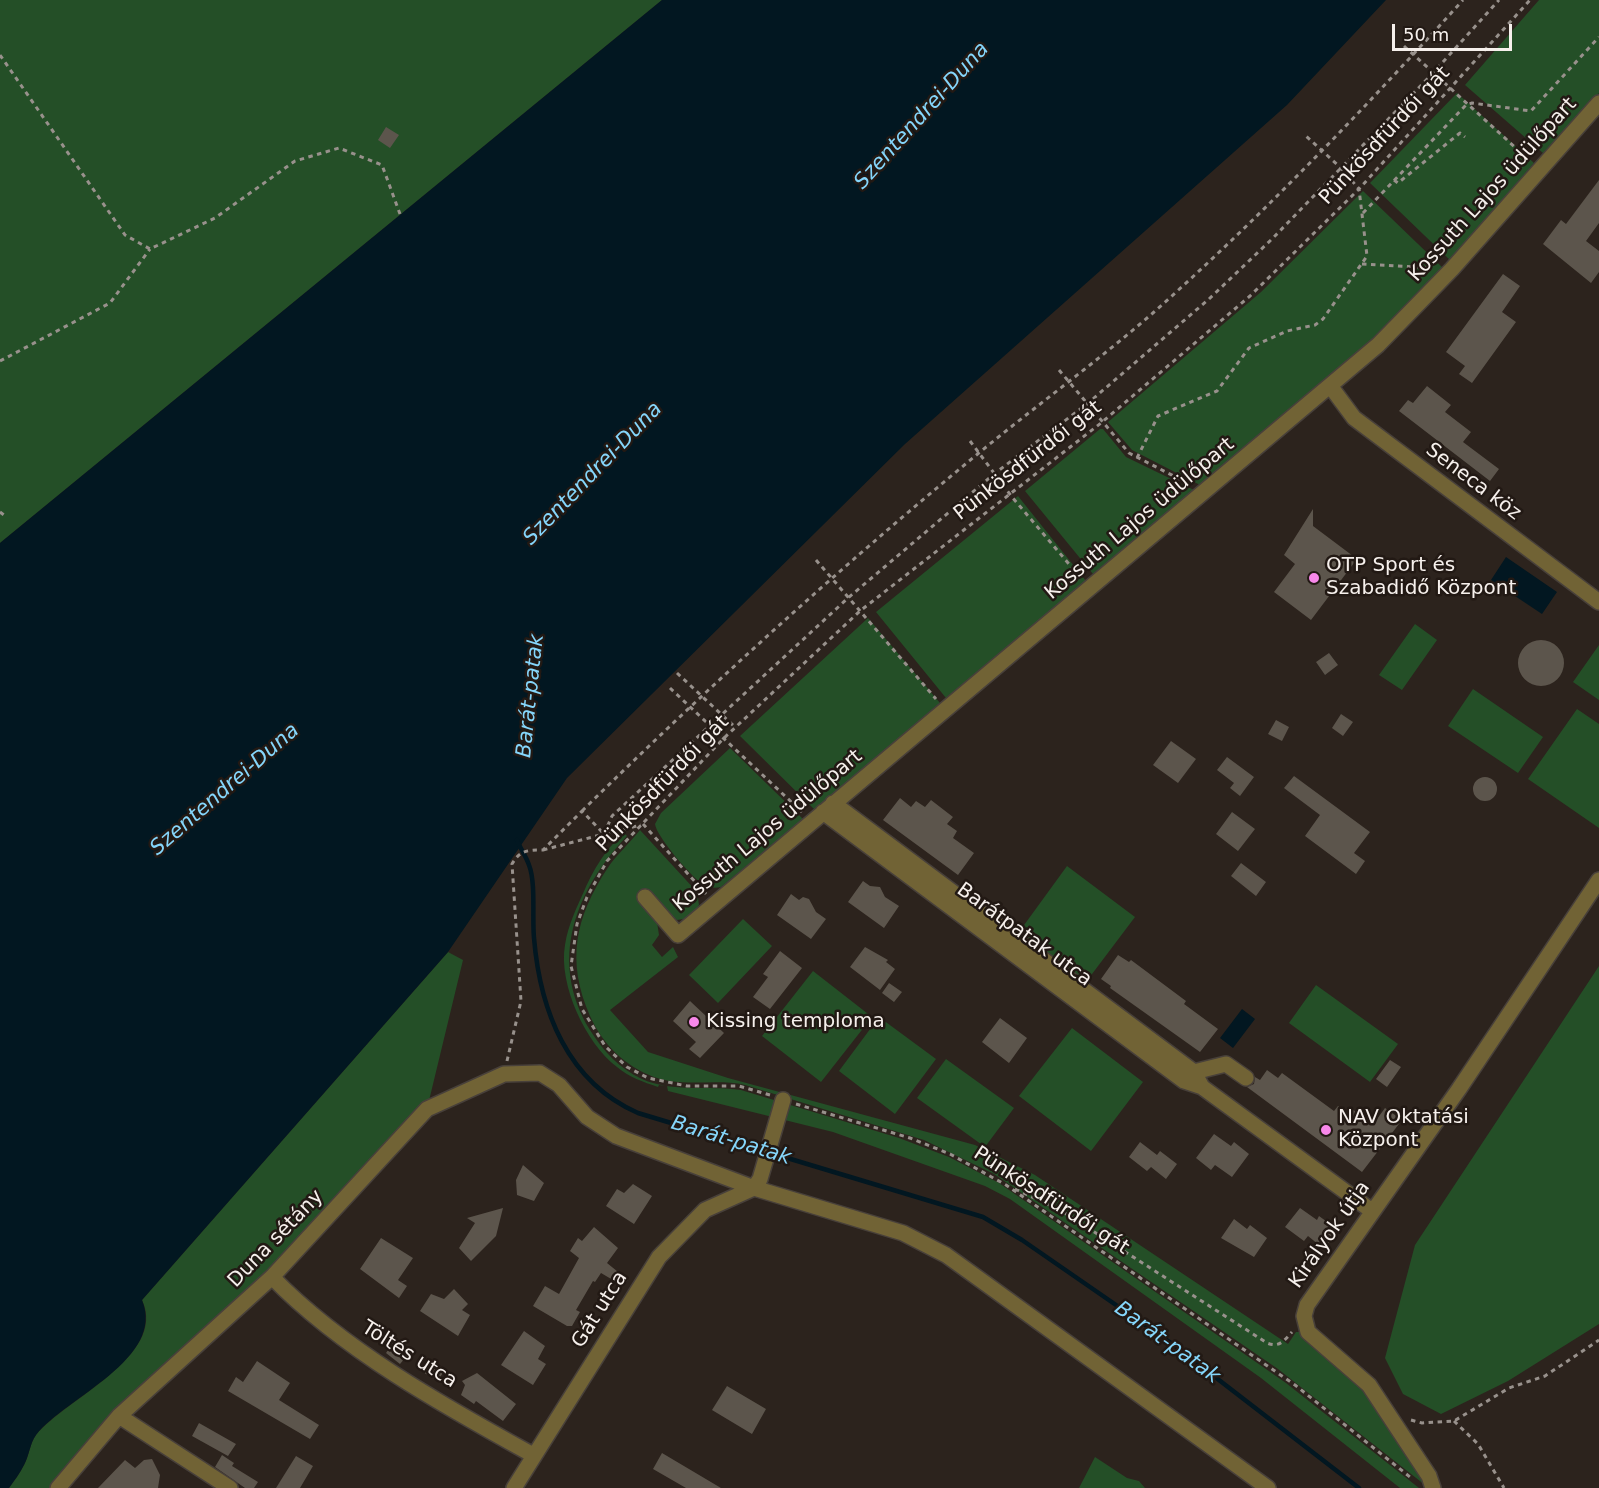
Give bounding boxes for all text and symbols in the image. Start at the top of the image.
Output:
scale bar [1395,12,1515,50]
text: 50 m [1403,24,1449,45]
water label: Szentendrei-Duna [849,37,995,195]
street label: Pünkösdfürdői gát [1315,62,1455,210]
street label: Kossuth Lajos üdülőpart [1404,93,1582,287]
street label: Pünkösdfürdői gát [949,396,1107,526]
water label: Szentendrei-Duna [518,397,668,551]
street label: Kossuth Lajos üdülőpart [1041,433,1239,605]
street label: Seneca köz [1421,438,1525,526]
place label: OTP Sport és Szabadidő Központ [1326,554,1516,601]
marker: OTP Sport és Szabadidő Központ [1307,571,1321,585]
water label: Barát-patak [512,633,550,759]
street label: Pünkösdfürdői gát [592,711,734,857]
water label: Szentendrei-Duna [145,718,305,862]
street label: Kossuth Lajos üdülőpart [669,745,867,917]
street label: Barátpatak utca [952,878,1096,992]
place label: Kissing temploma [706,1010,885,1034]
marker: Kissing temploma [687,1015,701,1029]
place label: NAV Oktatási Központ [1338,1106,1469,1153]
water label: Barát-patak [668,1111,794,1171]
marker: NAV Oktatási Központ [1319,1123,1333,1137]
street label: Pünkösdfürdői gát [969,1142,1133,1260]
street label: Királyok útja [1284,1177,1376,1293]
street label: Duna sétány [223,1185,329,1293]
street label: Gát utca [567,1267,633,1353]
water label: Barát-patak [1109,1296,1225,1390]
street label: Töltés utca [357,1316,461,1394]

